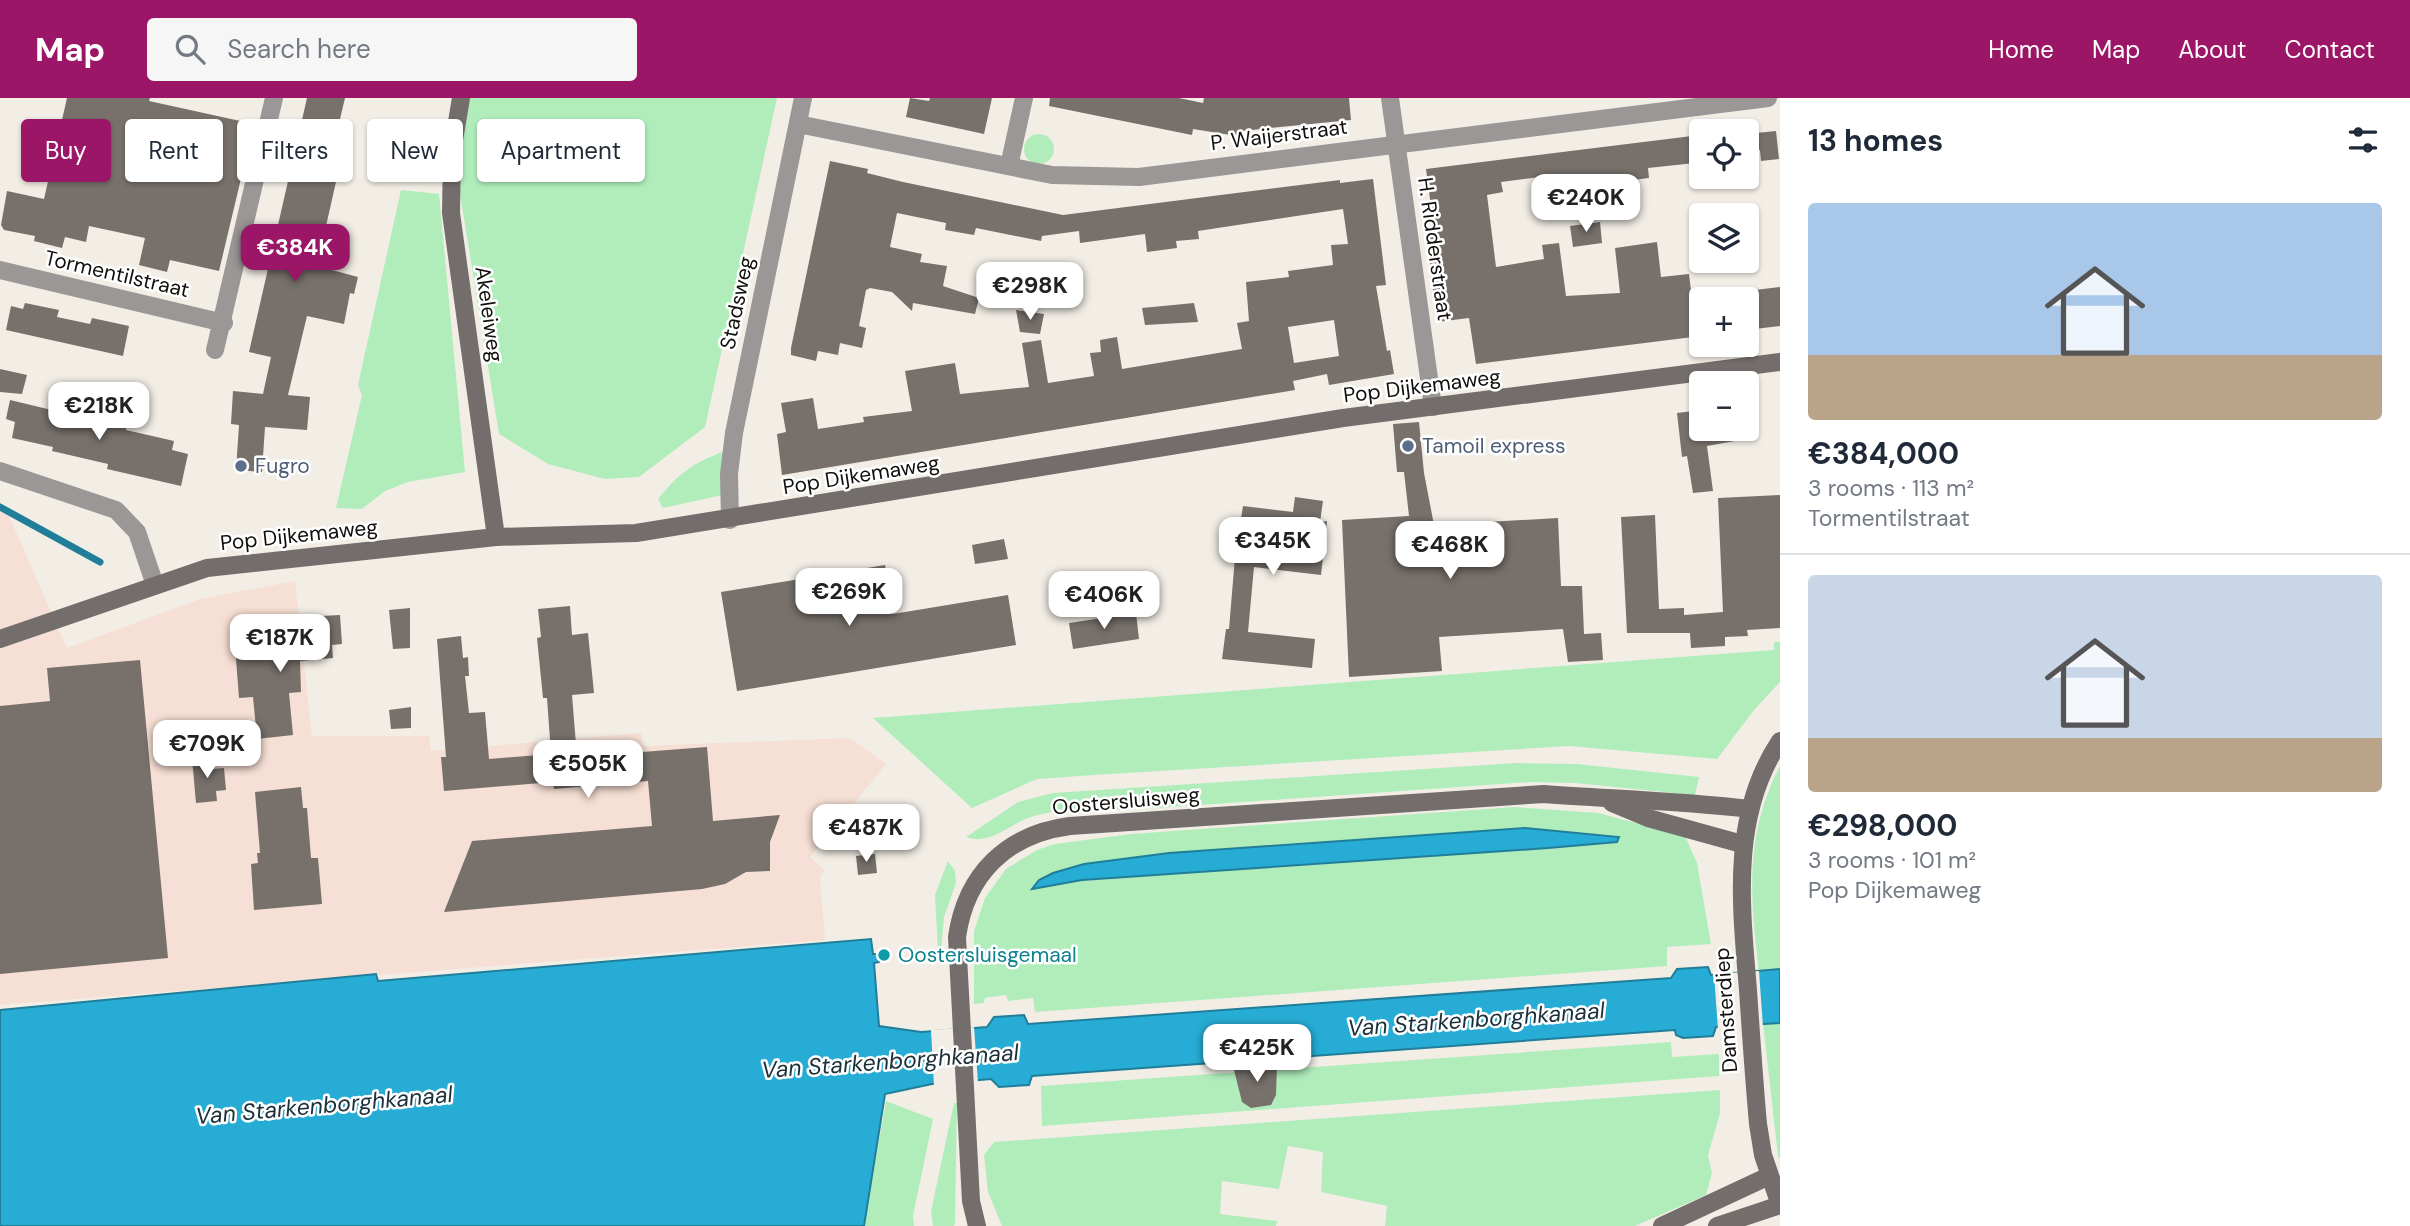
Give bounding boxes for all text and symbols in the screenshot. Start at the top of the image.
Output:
search box [147,18,637,81]
text: Map [35,28,105,71]
icon: search [171,30,209,68]
text: Search here [227,32,371,66]
text: Home [1988,34,2054,65]
text: Map [2092,34,2140,65]
text: About [2178,34,2247,65]
text: Contact [2285,34,2375,65]
street label: P. Waijerstraat [1209,113,1349,157]
chip: Buy [21,119,111,182]
chip: Rent [125,119,223,182]
chip: Filters [237,119,353,182]
chip: New [367,119,463,182]
chip: Apartment [477,119,645,182]
map controls [1689,119,1759,441]
button: locate [1689,119,1759,189]
text: 13 homes [1808,121,1943,160]
icon: filters [2344,121,2382,159]
pin: €240K [1537,174,1635,234]
street label: H. Ridderstraat [1411,176,1459,322]
text: €240K [1547,182,1625,212]
button: layers [1689,203,1759,273]
pin: €384K [246,225,344,284]
text: €384K [257,232,333,262]
street label: Tormentilstraat [42,244,192,304]
icon: home [2032,248,2158,374]
street label: Stadsweg [713,254,761,352]
pin: €298K [981,262,1079,322]
street label: Akeleiweg [468,264,510,364]
text: €298K [992,270,1068,300]
button: + [1689,287,1759,357]
street label: Pop Dijkemaweg [1342,362,1503,410]
button: − [1689,371,1759,441]
pin: €218K [50,382,148,442]
text: €218K [64,390,134,420]
place label: Tamoil express [1422,432,1566,460]
text: €384,000 [1808,434,1959,473]
marker: Tamoil express [1400,438,1416,454]
street label: Pop Dijkemaweg [781,449,942,501]
place label: Fugro [255,452,310,480]
marker: Fugro [233,458,249,474]
text: 3 rooms · 113 m² [1808,473,1974,503]
text: Tormentilstraat [1808,503,1970,533]
street label: Pop Dijkemaweg [219,513,379,557]
pin: €345K [1224,518,1322,577]
pin: €468K [1401,522,1499,581]
text: €345K [1235,525,1311,555]
text: €468K [1411,529,1489,559]
pin: €269K [800,568,898,628]
pin: €406K [1055,572,1153,631]
text: €269K [811,576,887,606]
text: €406K [1065,579,1143,609]
pin: €187K [231,614,329,674]
icon: home [2032,620,2158,746]
text: €187K [246,622,314,652]
pin: €709K [158,720,256,780]
text: €709K [169,728,245,758]
pin: €505K [539,740,637,800]
text: €505K [549,748,627,778]
street label: Oostersluisweg [1051,781,1201,821]
pin: €487K [817,804,915,864]
text: €298,000 [1808,806,1957,845]
text: €487K [829,812,903,842]
text: 3 rooms · 101 m² [1808,845,1976,875]
text: Pop Dijkemaweg [1808,875,1981,905]
place label: Oostersluisgemaal [898,941,1077,969]
marker: Oostersluisgemaal [876,947,892,963]
street label: Damsterdiep [1708,947,1744,1073]
water label: Van Starkenborghkanaal [1346,995,1607,1043]
pin: €425K [1208,1024,1306,1084]
text: €425K [1219,1032,1295,1062]
water label: Van Starkenborghkanaal [760,1037,1021,1085]
water label: Van Starkenborghkanaal [194,1079,455,1131]

